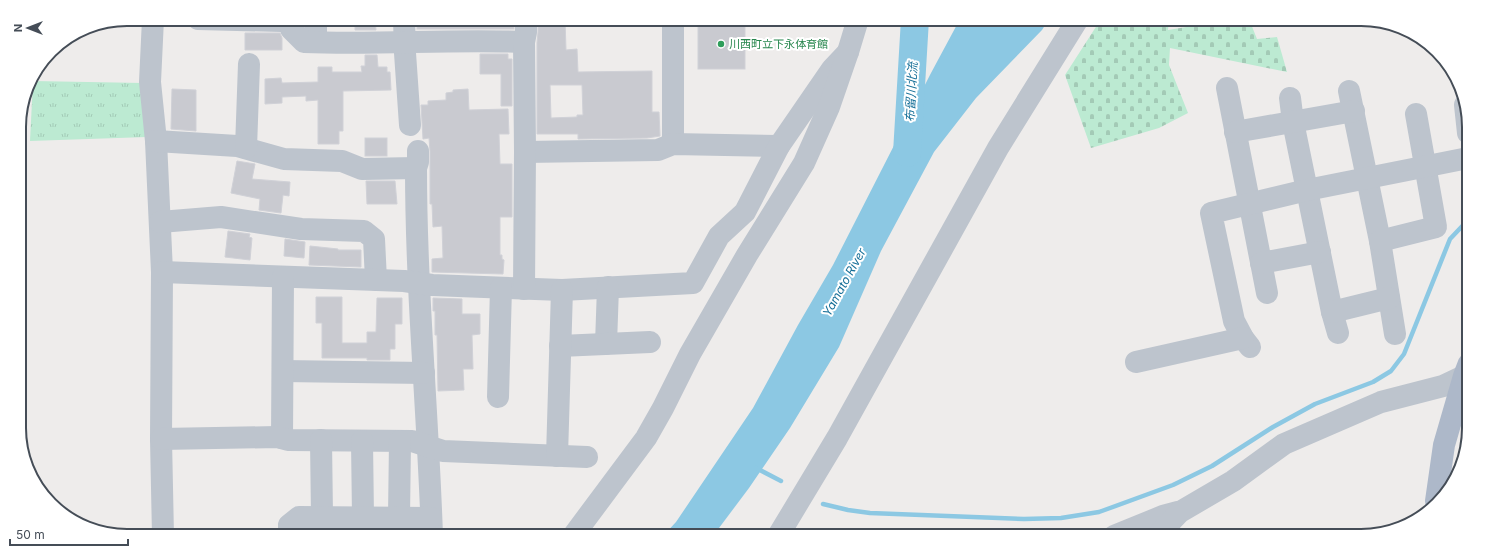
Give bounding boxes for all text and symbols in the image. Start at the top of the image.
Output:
north arrow [8,8,48,48]
text: N [11,24,25,32]
place label: 川西町立下永体育館 [729,37,828,51]
marker: 川西町立下永体育館 [716,39,726,49]
water label: 布留川北流 [902,60,920,122]
water label: Yamato River [819,245,869,319]
scale bar [10,521,128,547]
text: 50 m [16,527,45,542]

